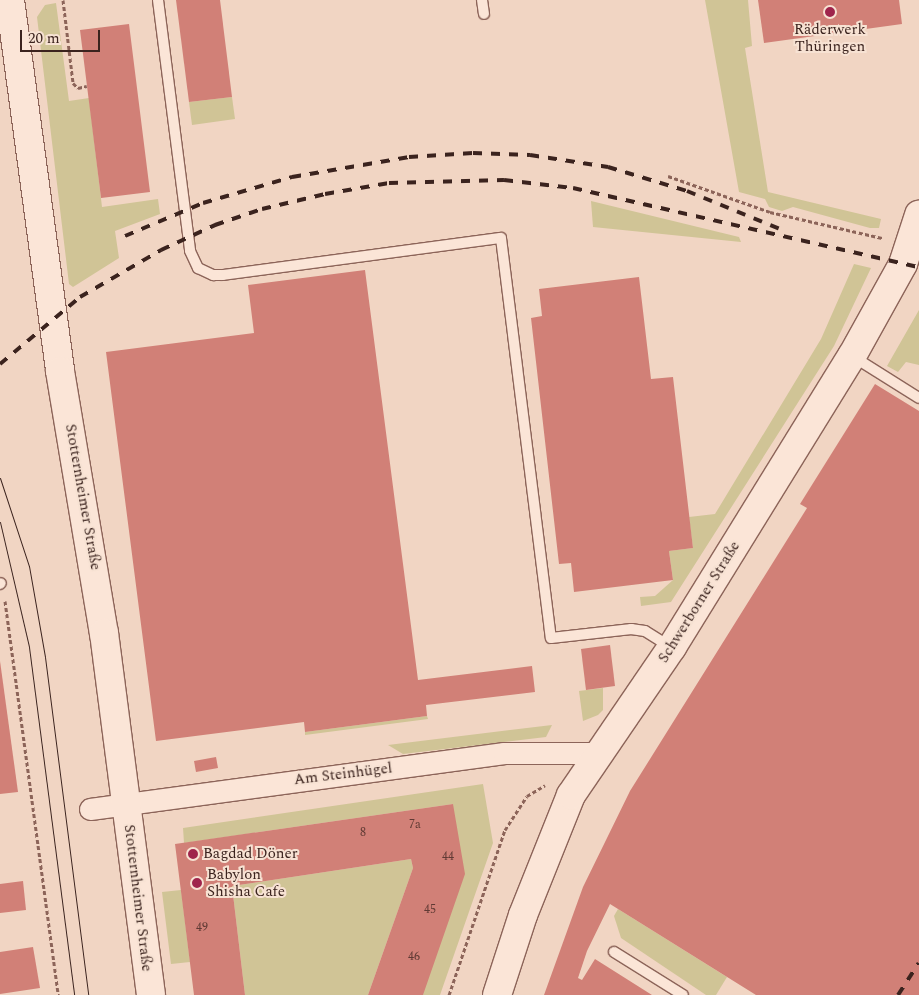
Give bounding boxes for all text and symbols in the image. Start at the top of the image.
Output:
marker: Räderwerk Thüringen [824,6,836,18]
scale bar [22,20,102,52]
place label: Räderwerk Thüringen [794,20,866,55]
text: 20 m [28,27,60,50]
street label: Stotternheimer Straße [61,423,105,571]
street label: Schwerborner Straße [654,538,744,666]
street label: Am Steinhügel [293,759,393,789]
house number: 7a [409,818,421,832]
street label: Stotternheimer Straße [120,823,156,973]
house number: 8 [360,826,366,840]
place label: Bagdad Döner [203,845,298,863]
marker: Bagdad Döner [187,848,199,860]
house number: 44 [442,850,454,864]
place label: Babylon Shisha Cafe [207,865,285,900]
marker: Babylon Shisha Cafe [191,877,203,889]
house number: 45 [424,903,436,917]
house number: 49 [196,921,208,935]
house number: 46 [408,950,420,964]

